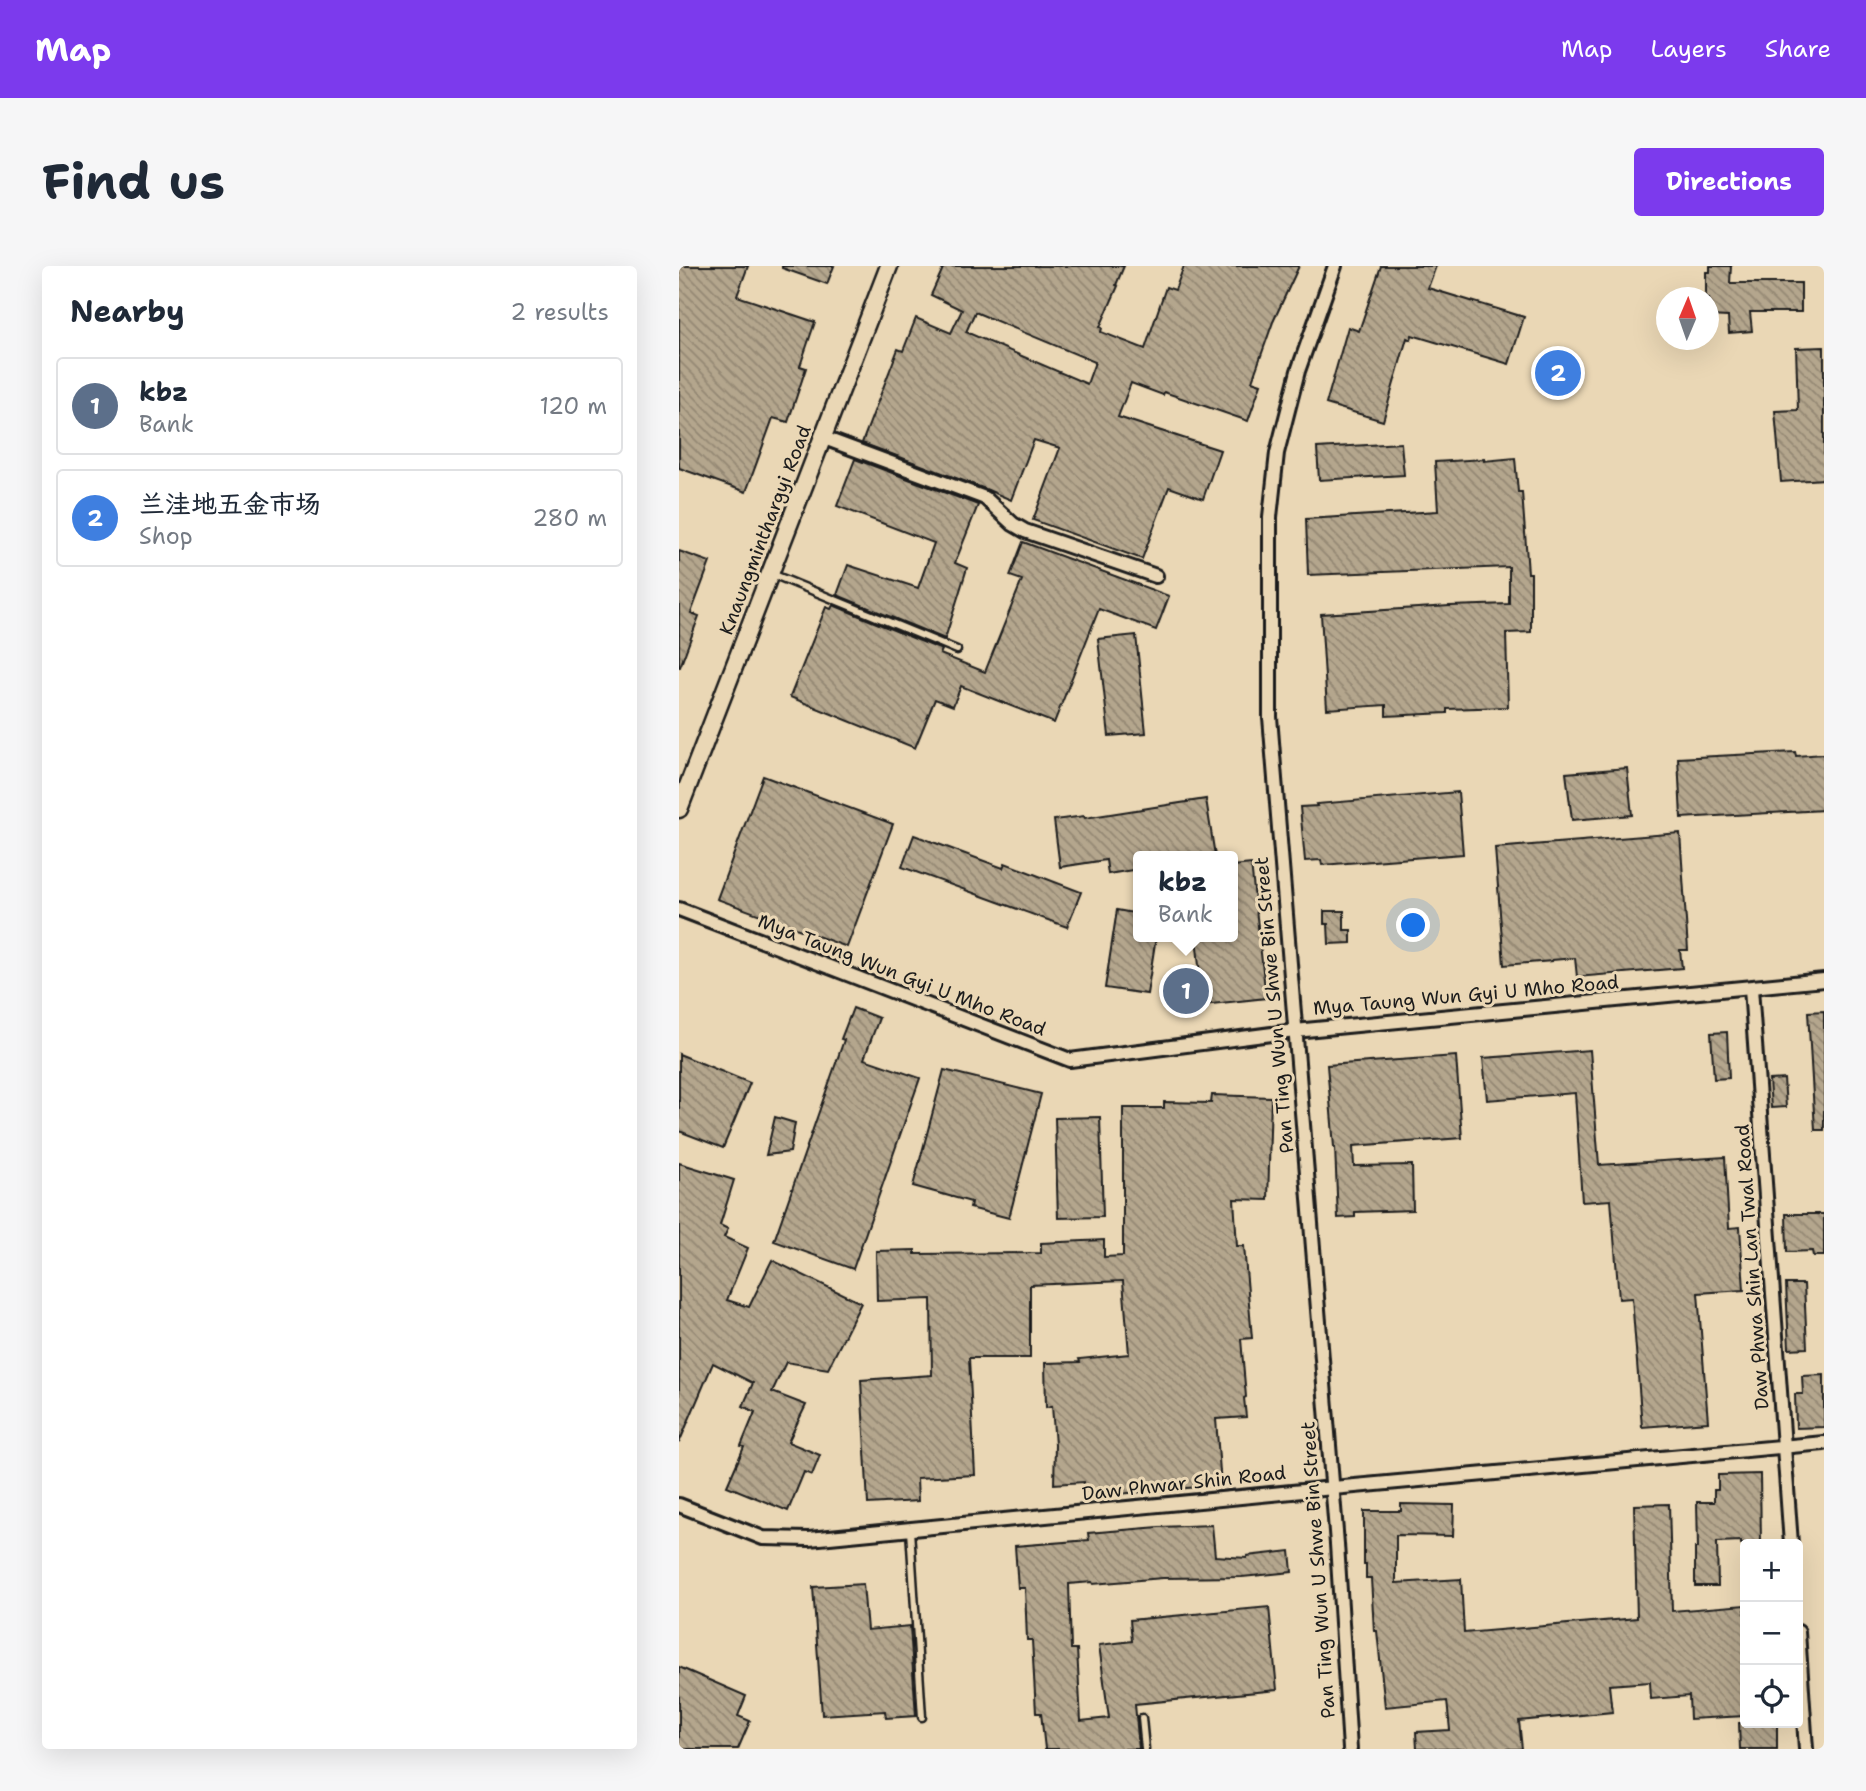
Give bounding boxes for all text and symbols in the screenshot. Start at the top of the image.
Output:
text: Map [35,27,111,72]
text: Map [1561,33,1612,65]
text: Layers [1650,33,1727,65]
text: Share [1765,33,1831,65]
button: Directions [1634,148,1824,216]
text: Find us [42,149,225,215]
north arrow [1656,287,1719,350]
text: Nearby [70,291,185,332]
text: 2 results [510,297,609,327]
pin: 2 [1535,347,1581,399]
text: kbz [139,374,188,409]
text: 1 [90,391,100,421]
text: 120 m [539,391,607,421]
text: Bank [139,409,194,439]
street label: Knaungminthargyi Road [713,422,817,638]
text: 兰洼地五金市场 [139,486,321,521]
text: 2 [87,503,103,533]
text: 280 m [532,503,607,533]
text: Shop [139,521,193,551]
popup [1133,851,1238,942]
street label: Pan Ting Wun U Shwe Bin Street [1249,856,1299,1154]
text: kbz [1158,864,1207,899]
text: Bank [1158,899,1213,929]
street label: Mya Taung Wun Gyi U Mho Road [754,908,1050,1042]
your location [1396,908,1430,942]
pin: 1 [1163,965,1209,1017]
street label: Mya Taung Wun Gyi U Mho Road [1312,969,1620,1021]
street label: Daw Phwa Shin Lan Twal Road [1730,1123,1774,1411]
street label: Pan Ting Wun U Shwe Bin Street [1295,1421,1341,1719]
street label: Daw Phwar Shin Road [1081,1460,1287,1506]
map controls [1740,1539,1803,1728]
button: + [1740,1539,1803,1602]
button: − [1740,1602,1803,1665]
button: locate [1740,1665,1803,1728]

